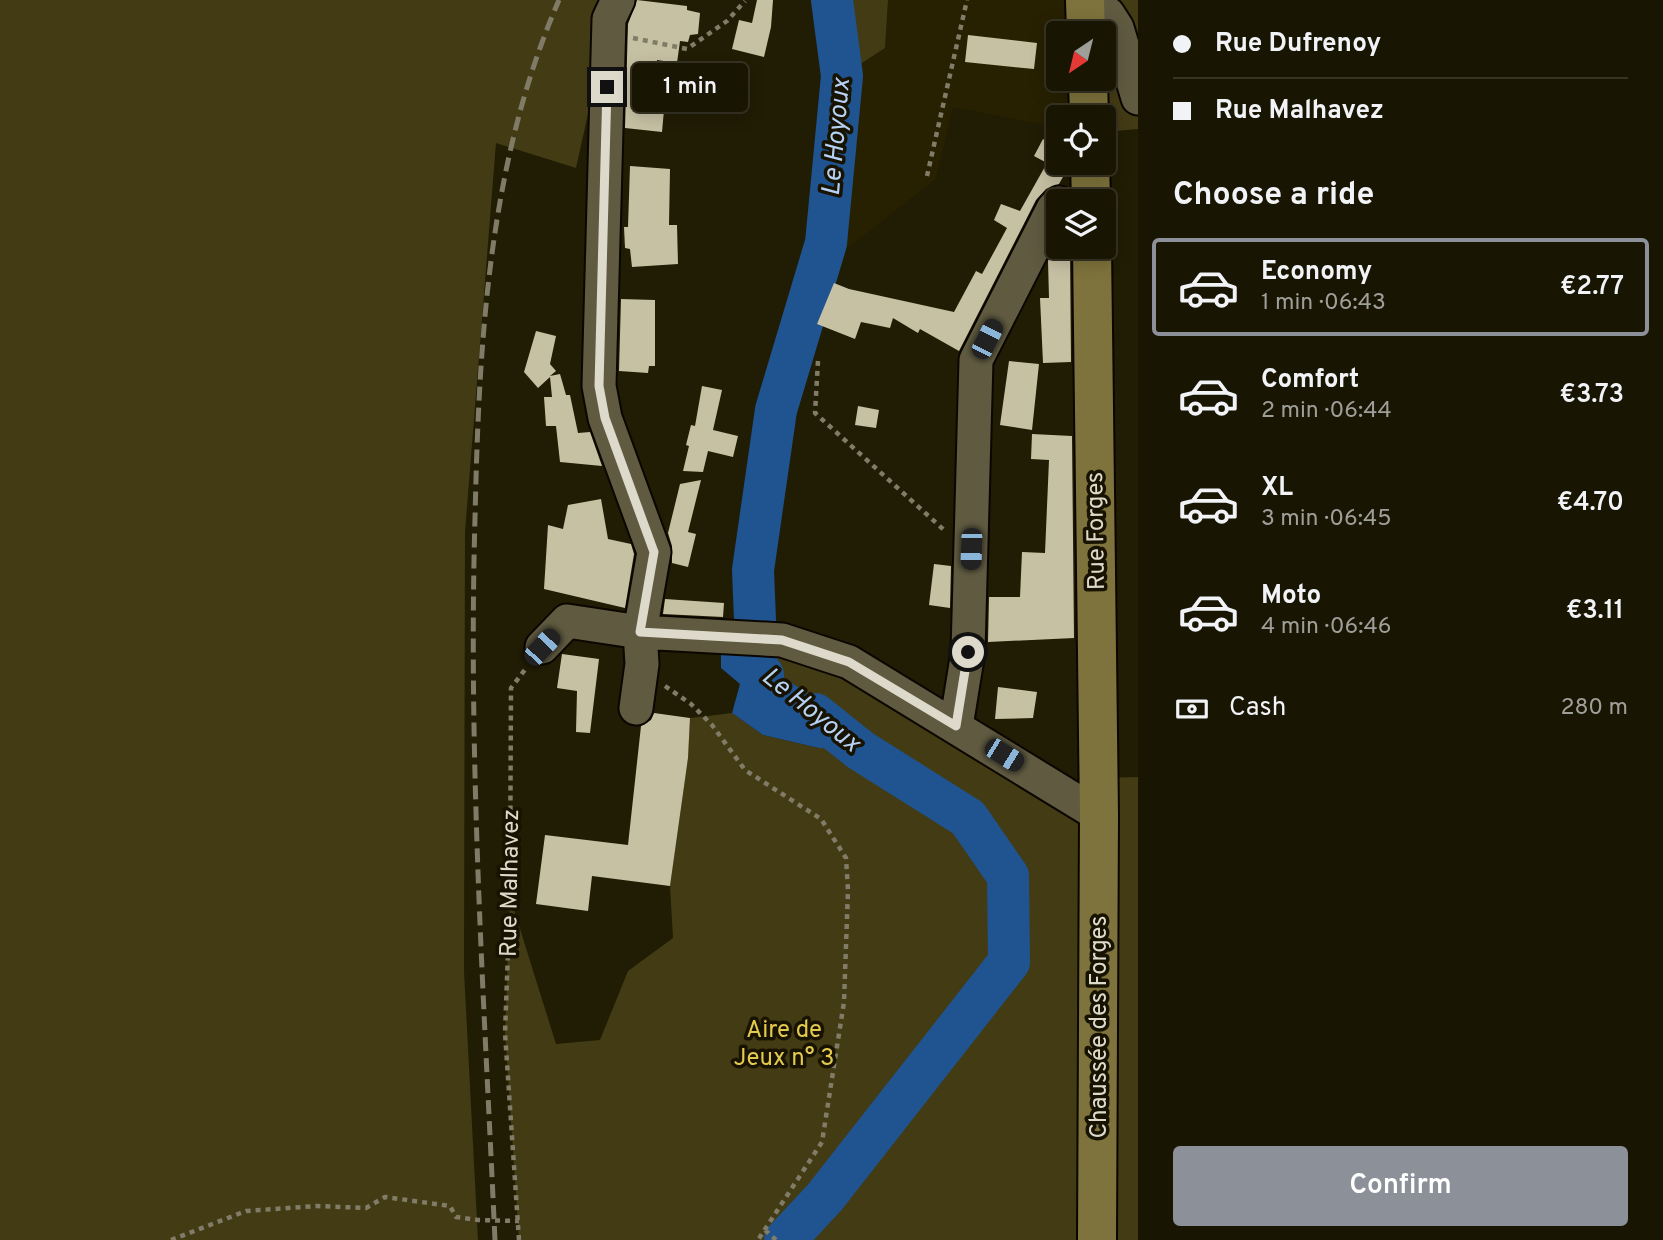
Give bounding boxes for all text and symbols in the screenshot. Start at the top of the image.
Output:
north arrow [1046,21,1116,91]
map controls [1046,21,1116,259]
text: Rue Dufrenoy [1215,28,1381,61]
callout: 1 min [632,62,747,112]
route end [591,71,623,103]
text: 1 min [663,73,717,102]
water label: Le Hoyoux [816,75,859,197]
text: Rue Malhavez [1215,95,1384,128]
button: locate [1046,105,1116,175]
text: Choose a ride [1173,176,1374,216]
button: layers [1046,189,1116,259]
icon: car [1177,256,1240,319]
text: Economy [1261,256,1372,289]
text: €2.77 [1560,271,1624,304]
text: 1 min · 06:43 [1261,289,1386,318]
car [969,316,1006,362]
icon: car [1177,364,1240,427]
text: Comfort [1261,364,1359,397]
text: €3.73 [1560,379,1624,412]
text: 2 min · 06:44 [1261,397,1392,426]
street label: Rue Forges [1081,471,1113,590]
icon: car [1177,472,1240,535]
text: XL [1261,472,1293,505]
text: €4.70 [1557,487,1624,520]
text: 3 min · 06:45 [1261,505,1392,534]
car [960,528,983,570]
icon: car [1177,580,1240,643]
text: Moto [1261,580,1321,613]
text: €3.11 [1566,595,1624,628]
text: 4 min · 06:46 [1261,613,1391,642]
car [520,624,565,670]
route start [952,636,984,668]
water label: Le Hoyoux [754,661,868,762]
icon: cash [1173,690,1211,728]
text: Cash [1229,692,1286,725]
text: 280 m [1560,694,1628,723]
car [981,735,1028,775]
street label: Rue Malhavez [495,809,527,957]
street label: Chaussée des Forges [1085,916,1115,1139]
park label: Aire de Jeux n° 3 [733,1016,835,1074]
button: Confirm [1173,1146,1628,1226]

